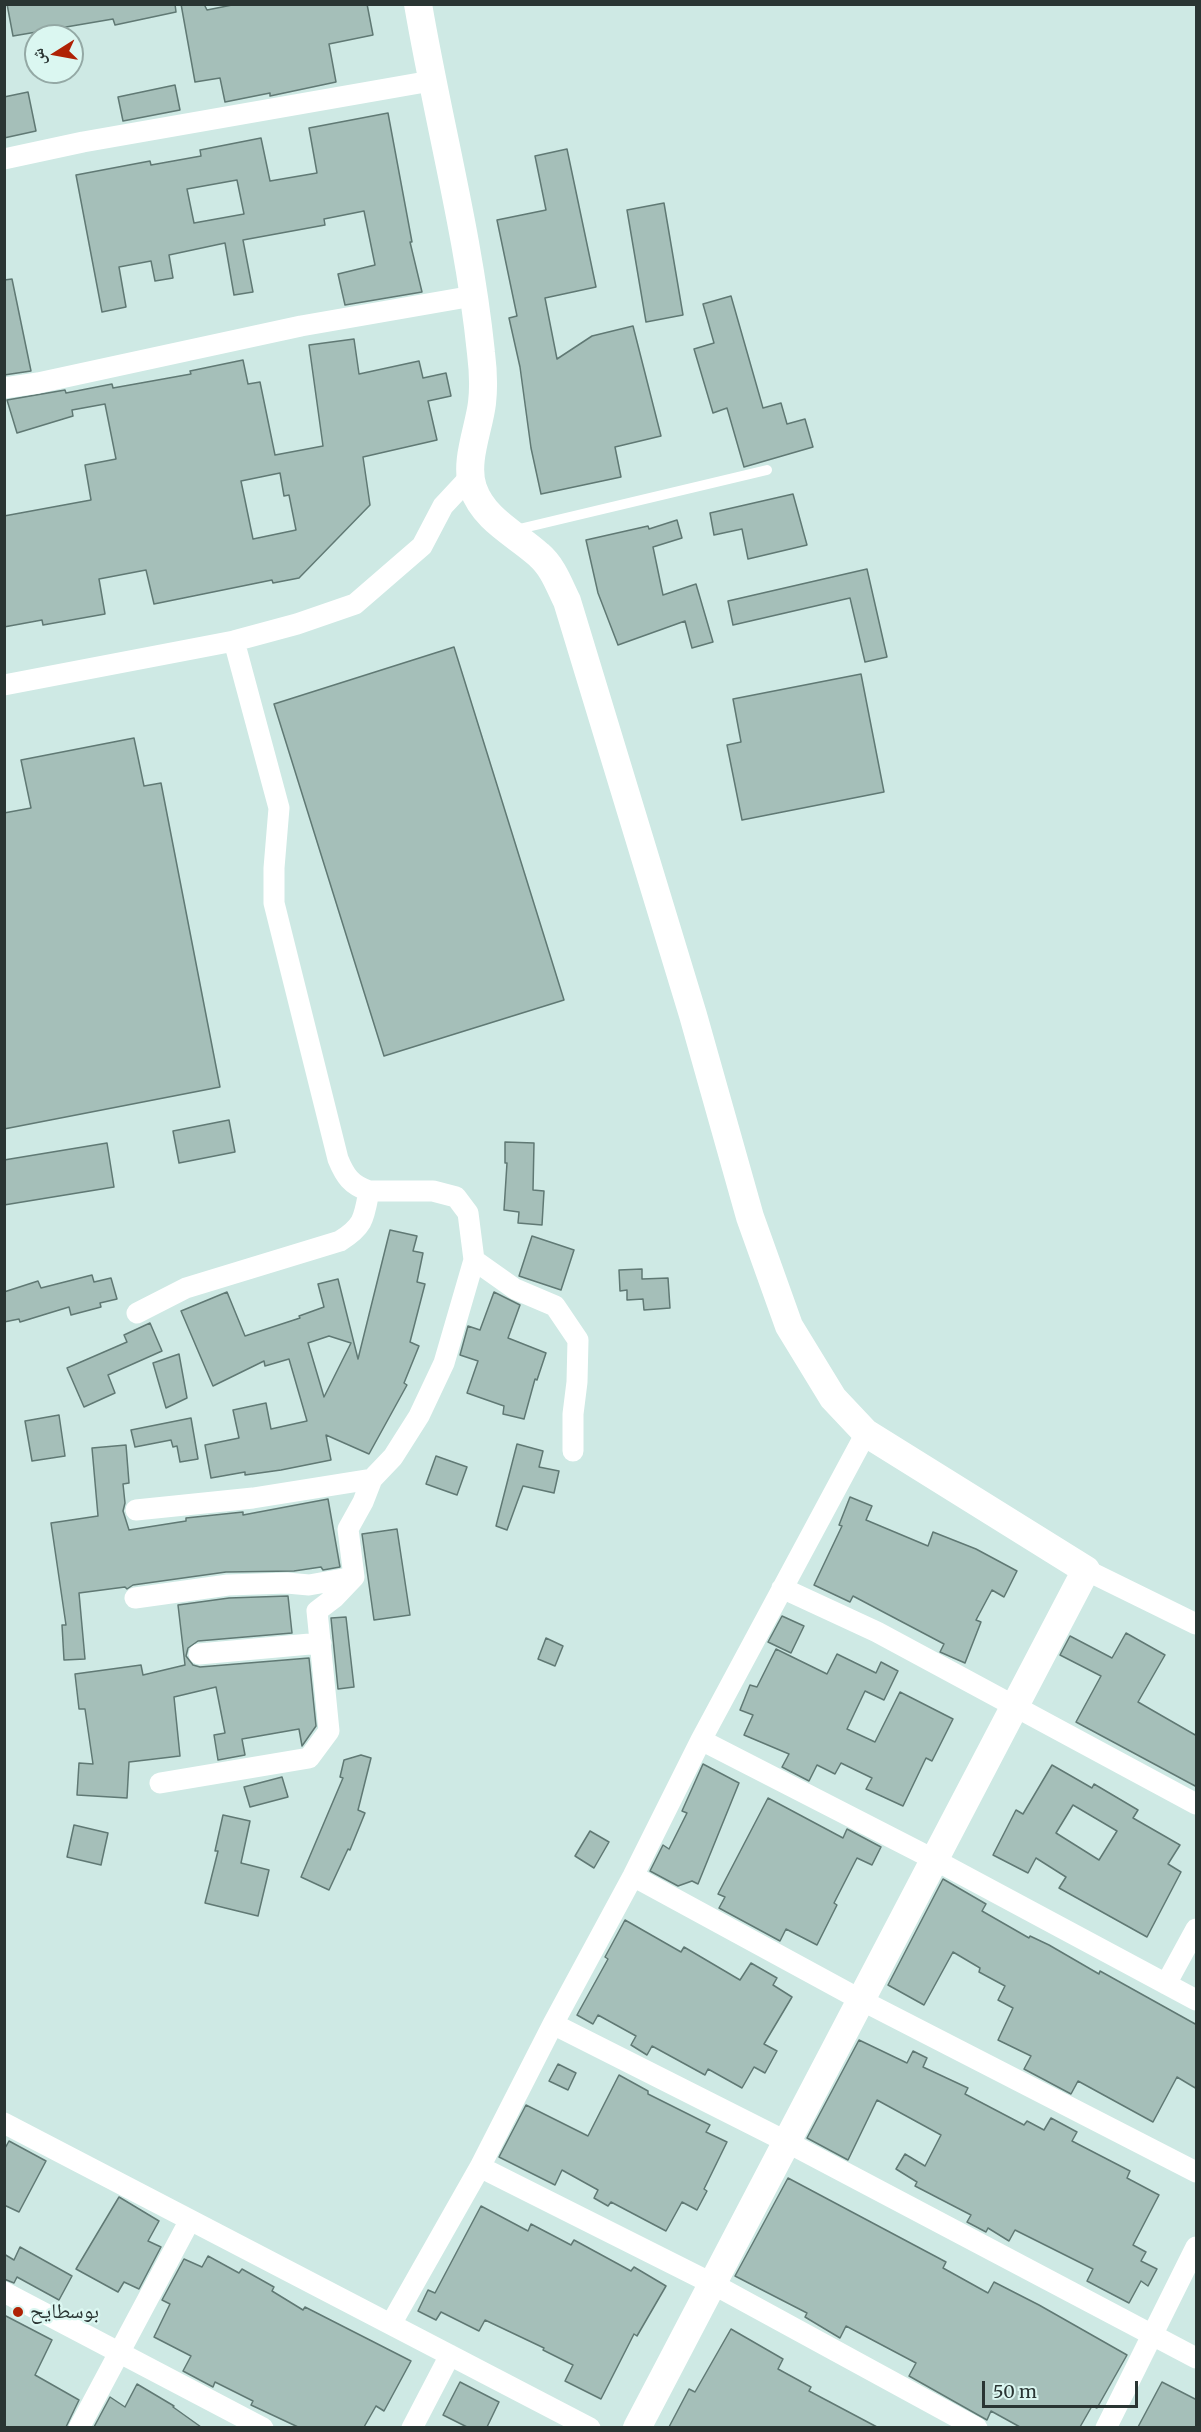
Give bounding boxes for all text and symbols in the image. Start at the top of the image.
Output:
north arrow [24,24,84,84]
text: ش [27,47,50,67]
place label: بوسطايح [30,2299,99,2325]
marker: بوسطايح [11,2305,25,2319]
scale bar [985,2369,1141,2407]
text: 50 m [993,2380,1037,2403]

